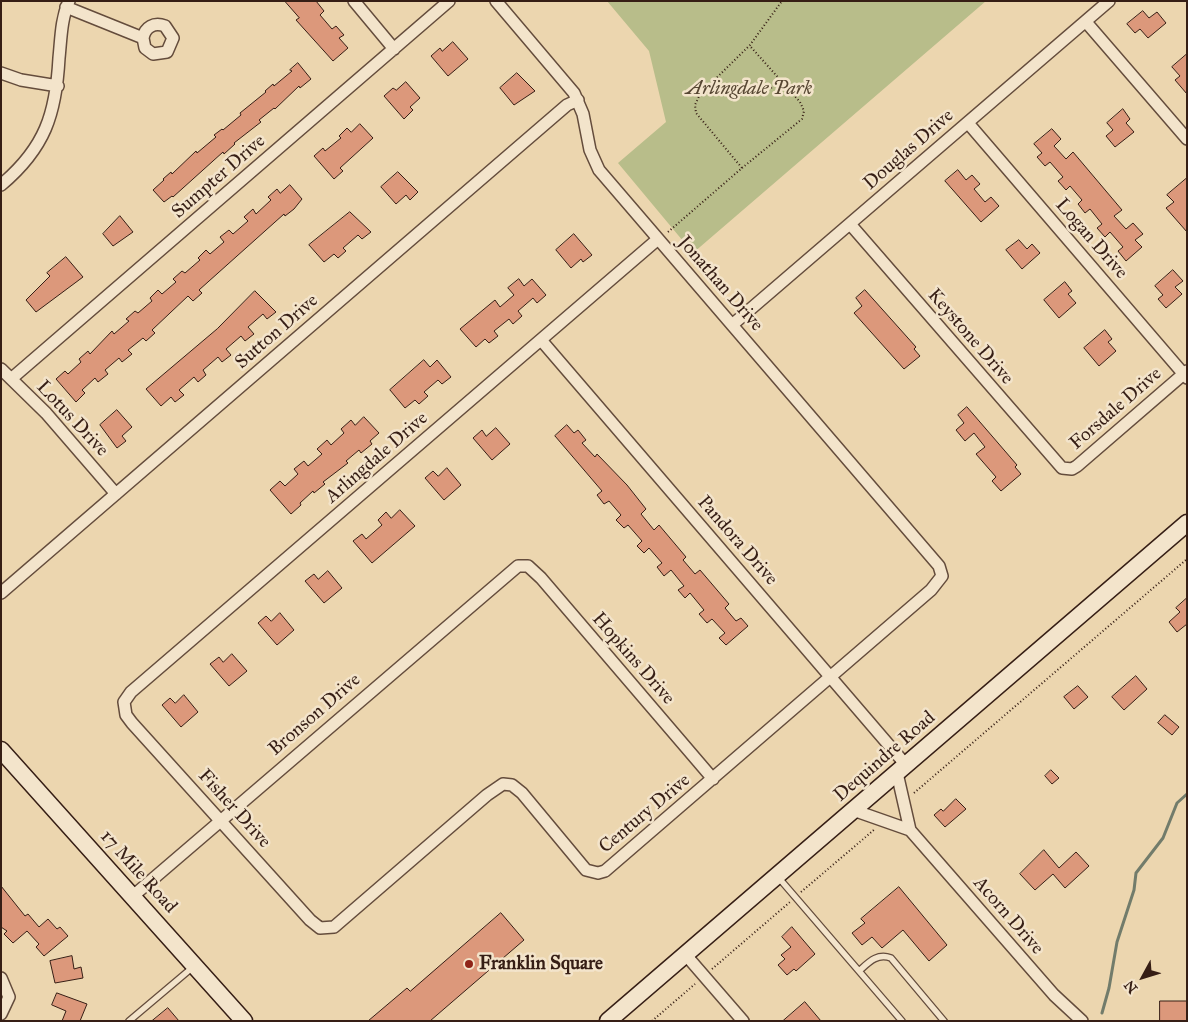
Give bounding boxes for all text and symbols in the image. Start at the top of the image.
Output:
park label: Arlingdale Park [686,78,812,100]
street label: Douglas Drive [859,105,959,195]
street label: Sumpter Drive [168,130,270,224]
street label: Logan Drive [1050,194,1132,284]
street label: Jonathan Drive [672,232,768,336]
street label: Keystone Drive [922,284,1018,390]
street label: Sutton Drive [231,290,323,374]
street label: Forsdale Drive [1065,363,1167,455]
street label: Lotus Drive [31,376,113,462]
street label: Arlingdale Drive [321,407,433,509]
street label: Pandora Drive [692,492,782,590]
street label: Hopkins Drive [587,608,679,710]
street label: Bronson Drive [264,669,366,761]
street label: Dequindre Road [830,707,940,807]
street label: Fisher Drive [193,765,275,853]
street label: Century Drive [595,769,695,859]
street label: 17 Mile Road [95,826,181,918]
street label: Acorn Drive [968,872,1048,960]
north arrow [1118,952,1168,1002]
place label: Franklin Square [479,953,603,975]
marker: Franklin Square [463,958,475,970]
text: N [1121,977,1141,997]

